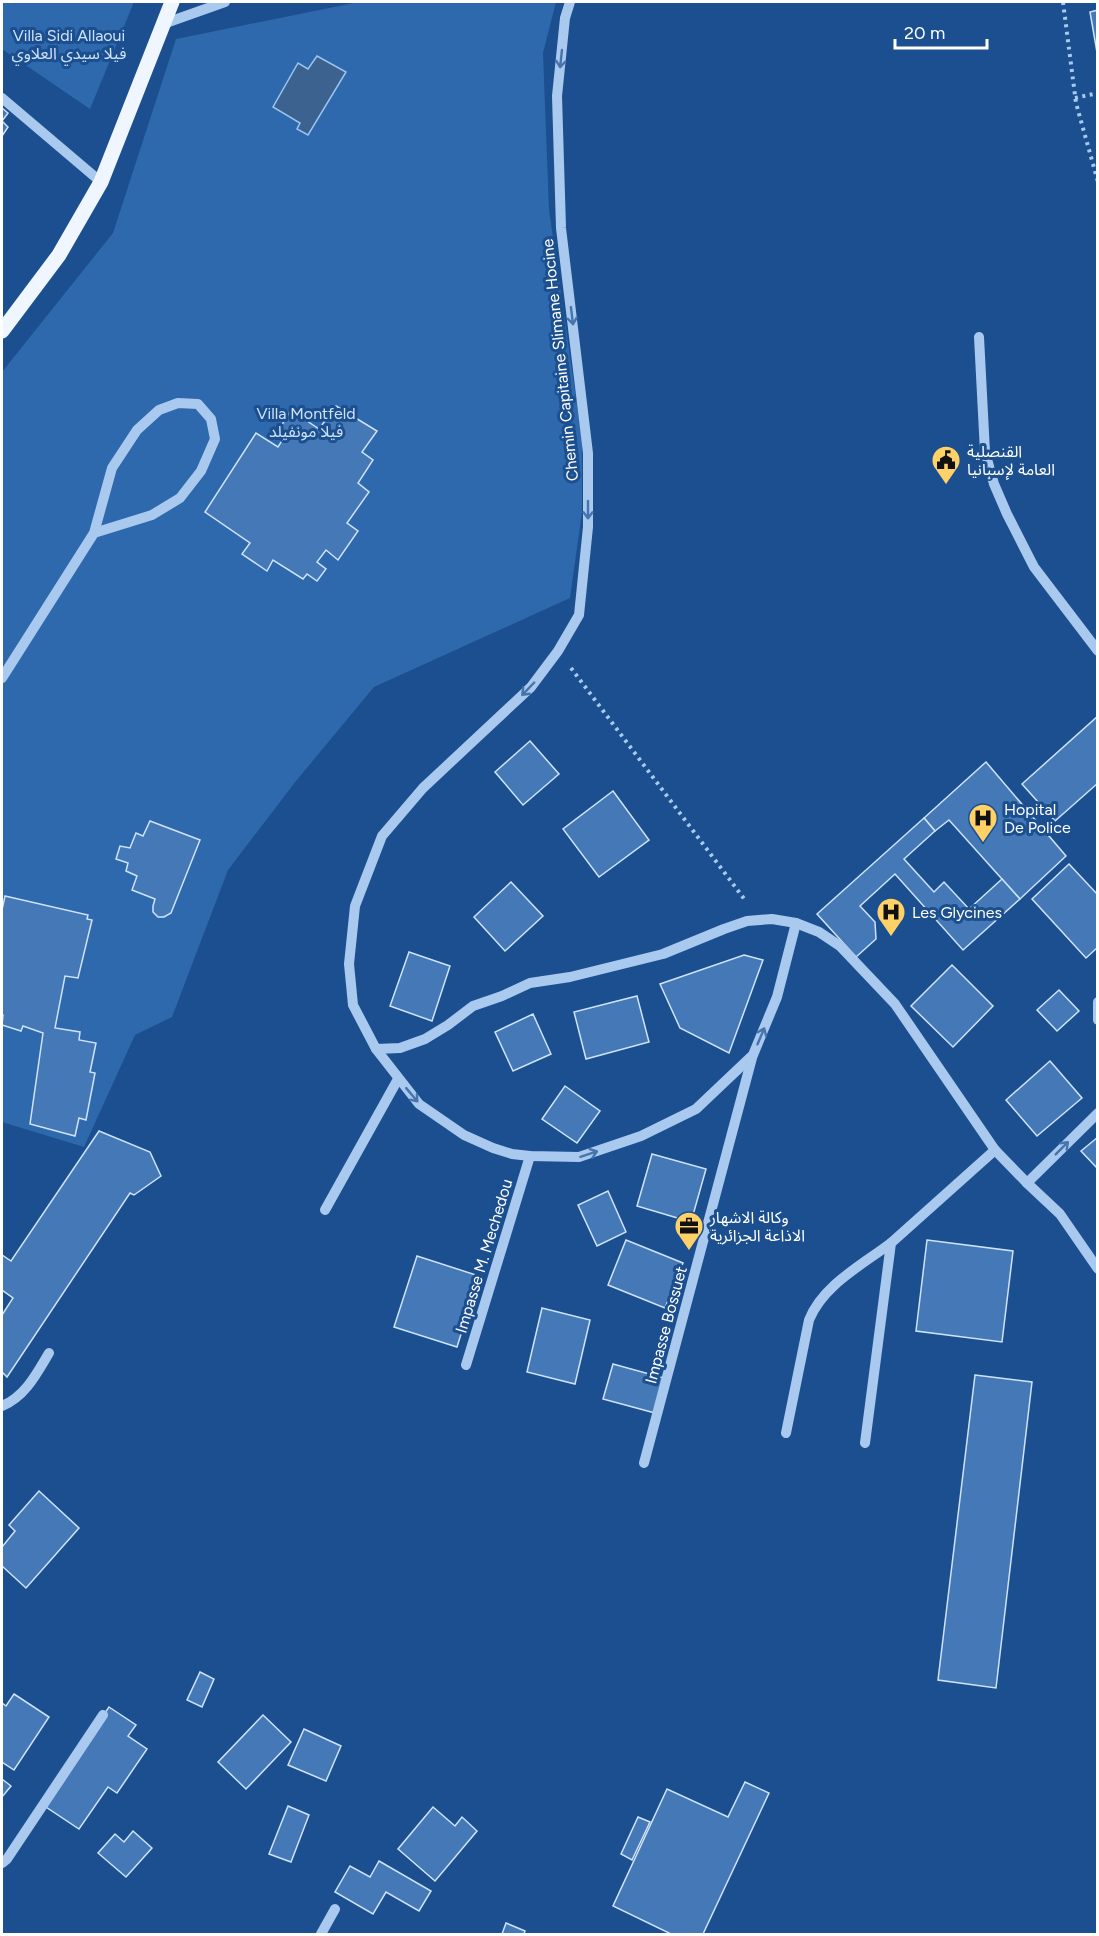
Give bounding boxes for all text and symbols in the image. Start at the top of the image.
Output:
scale bar [895,12,986,50]
text: 20 m [904,22,945,44]
park label: Villa Sidi Allaoui فيلا سيدي العلاوي [12,26,127,65]
one-way arrow [555,49,566,68]
street label: Chemin Capitaine Slimane Hocine [538,238,582,482]
one-way arrow [567,306,578,325]
park label: Villa Montfeld فيلا مونفيلد [256,404,356,441]
place label: القنصلية العامة لإسبانيا [967,442,1055,480]
public building icon: القنصلية العامة لإسبانيا [930,444,962,486]
one-way arrow [582,500,594,520]
one-way arrow [521,681,536,696]
place label: Hopital De Police [1004,800,1071,837]
hospital icon: Hopital De Police [967,802,999,844]
hospital icon: Les Glycines [875,896,907,938]
place label: Les Glycines [912,903,1002,922]
one-way arrow [756,1027,767,1045]
one-way arrow [405,1087,418,1103]
one-way arrow [1055,1141,1070,1155]
one-way arrow [579,1147,598,1158]
street label: Impasse M. Mechedou [452,1177,516,1335]
place label: وكالة الاشهار الاذاعة الجزائرية [709,1208,805,1245]
office icon: وكالة الاشهار الاذاعة الجزائرية [673,1210,705,1252]
street label: Impasse Bossuet [641,1264,691,1386]

